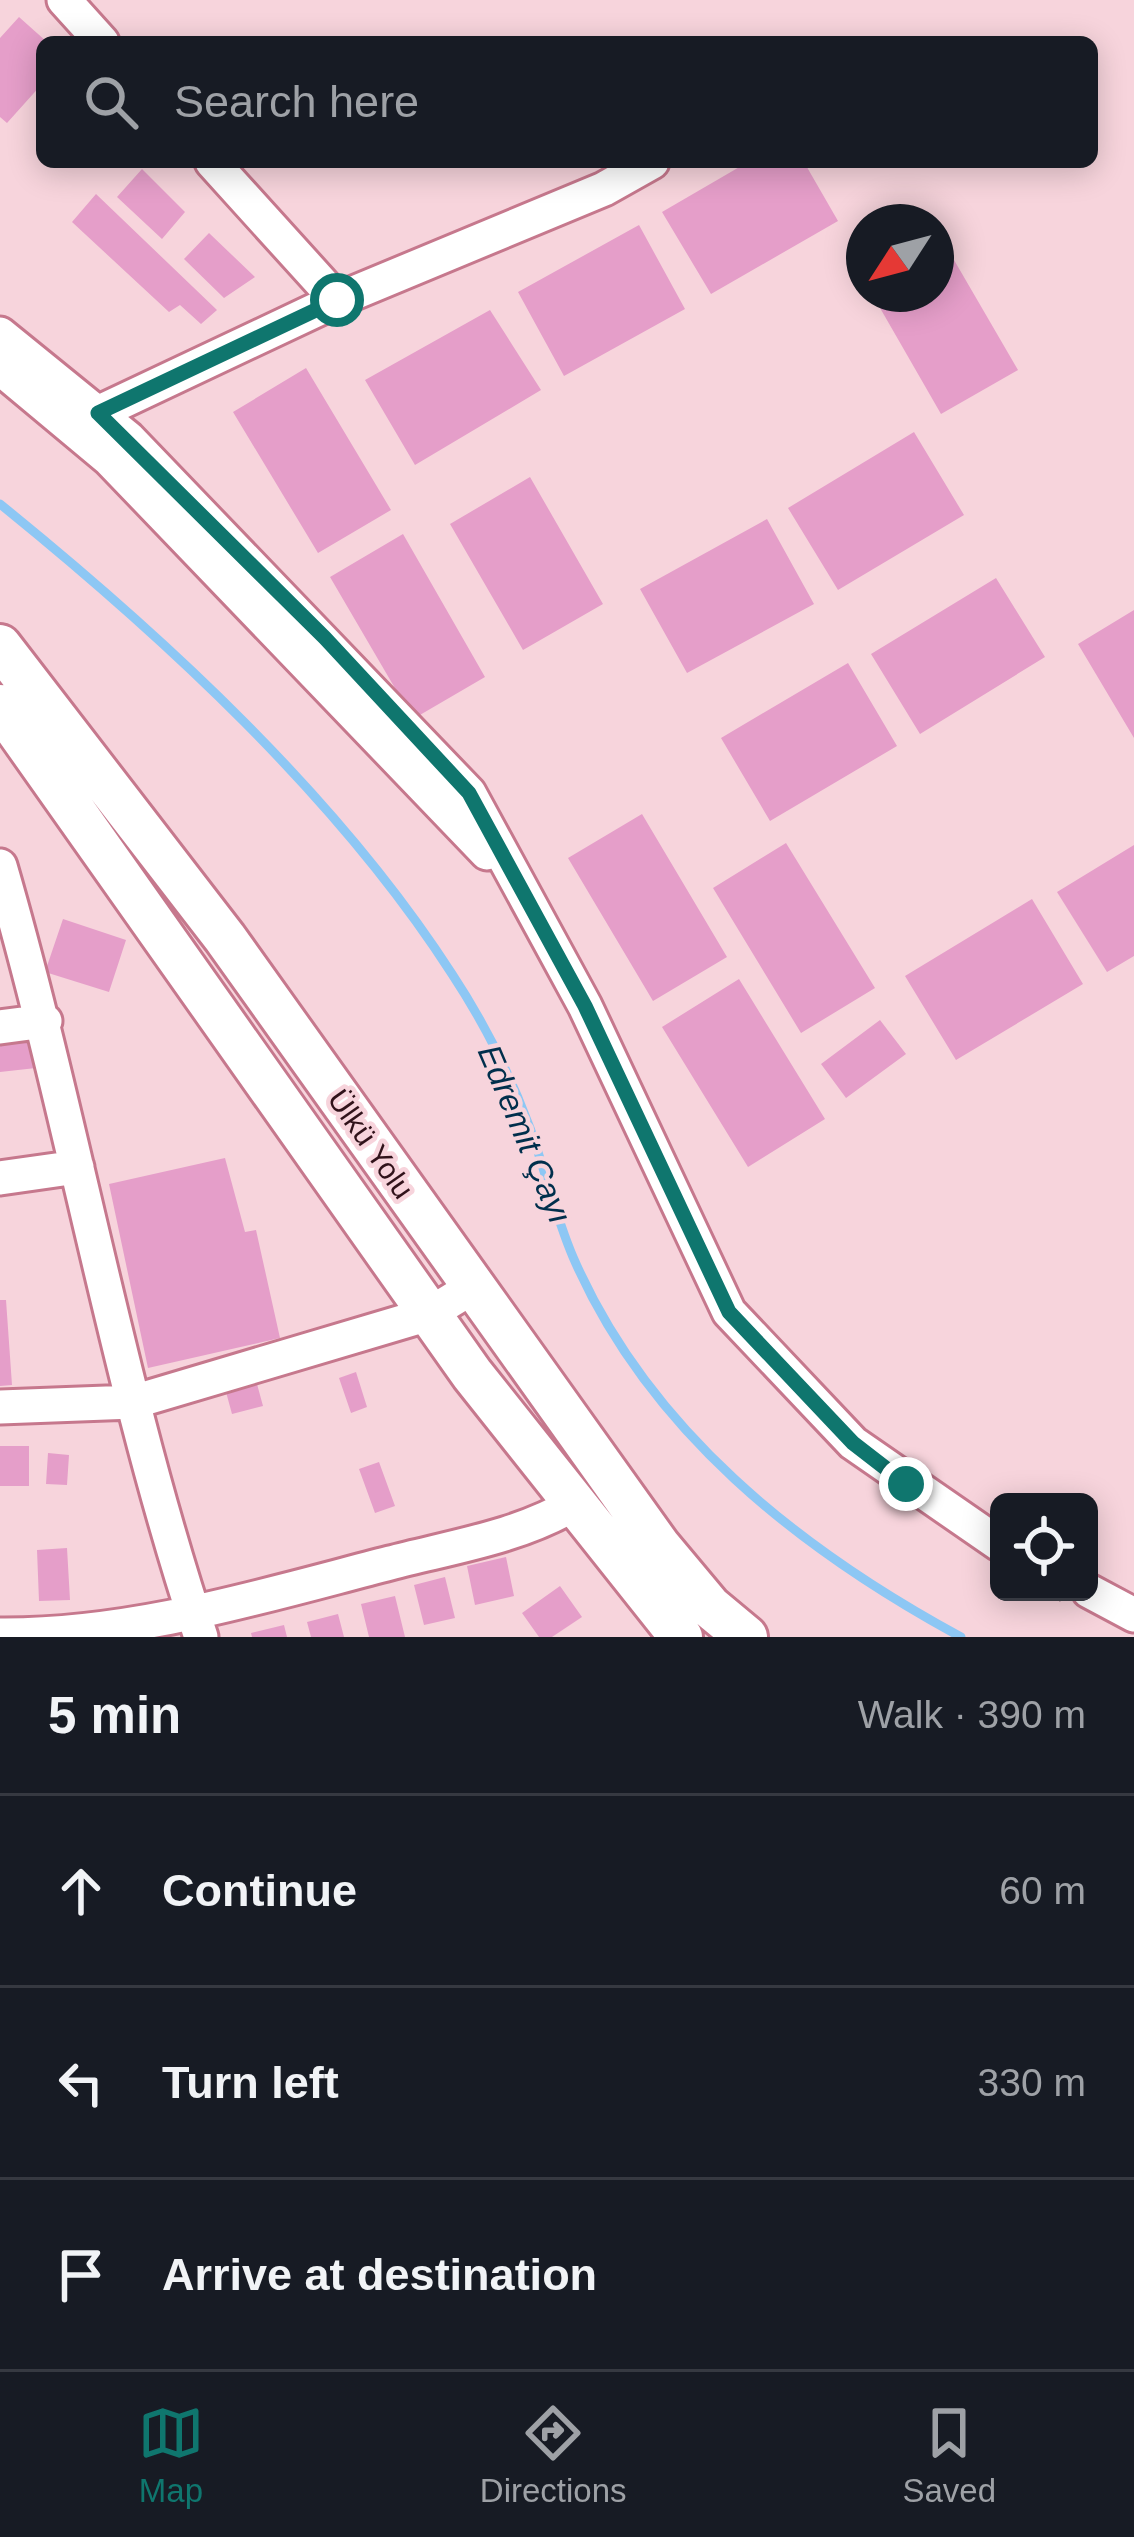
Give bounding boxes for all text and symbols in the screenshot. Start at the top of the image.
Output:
search box [36,36,1098,168]
icon: search [78,69,144,135]
text: Search here [174,76,419,127]
north arrow [846,204,954,312]
route start [310,273,364,327]
water label: Edremit Çayı [471,1039,579,1229]
street label: Ülkü Yolu [322,1083,420,1205]
route end [879,1457,933,1511]
map controls [990,1493,1098,1601]
button: locate [990,1493,1098,1601]
text: 5 min [48,1687,181,1744]
text: Walk · 390 m [858,1693,1086,1736]
icon: ahead [48,1858,114,1924]
text: Continue [162,1865,357,1916]
text: 60 m [999,1869,1086,1912]
icon: left [48,2050,114,2116]
text: Turn left [162,2057,339,2108]
text: 330 m [978,2061,1086,2104]
icon: arrive [48,2242,114,2308]
text: Arrive at destination [162,2249,597,2300]
tab: Map [138,2400,204,2510]
tab: Directions [480,2400,627,2510]
tab: Saved [902,2400,996,2510]

